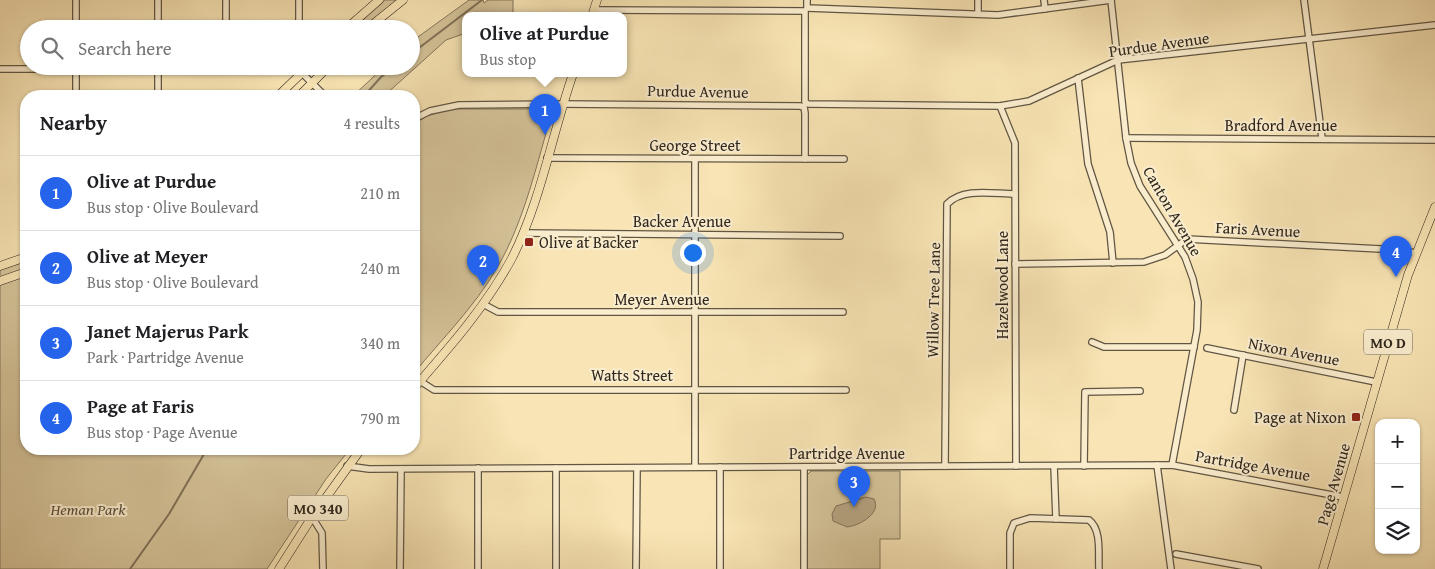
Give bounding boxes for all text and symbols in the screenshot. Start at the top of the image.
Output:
popup [462,12,627,77]
text: Olive at Purdue [480,19,609,47]
search box [20,20,420,75]
street label: Purdue Avenue [1107,25,1211,63]
icon: search [38,34,66,62]
text: Search here [78,34,172,62]
text: Bus stop [480,47,536,71]
street label: Purdue Avenue [647,78,749,104]
pin: 1 [529,94,561,135]
text: Nearby [40,107,107,138]
text: 4 results [343,111,400,135]
street label: Bradford Avenue [1225,113,1337,137]
street label: George Street [649,133,741,157]
street label: Canton Avenue [1137,161,1209,261]
text: Olive at Purdue [87,167,216,195]
text: 1 [52,181,60,205]
text: 210 m [360,181,400,205]
text: Bus stop · Olive Boulevard [87,195,259,219]
street label: Backer Avenue [633,209,731,233]
street label: Faris Avenue [1215,215,1301,243]
place label: Olive at Backer [539,230,639,254]
street label: Hazelwood Lane [990,231,1014,339]
marker: Olive at Backer [523,236,535,248]
pin: 4 [1380,236,1412,277]
your location [680,240,706,266]
text: Olive at Meyer [87,242,208,270]
street label: Willow Tree Lane [920,242,946,358]
pin: 2 [467,245,499,286]
text: 2 [52,256,60,280]
text: 240 m [360,256,400,280]
text: Bus stop · Olive Boulevard [87,270,259,294]
street label: Meyer Avenue [614,287,710,311]
text: Janet Majerus Park [87,317,249,345]
street label: Nixon Avenue [1246,330,1342,372]
road number: MO D [1364,330,1412,354]
text: 3 [52,331,60,355]
text: 340 m [360,331,400,355]
text: Park · Partridge Avenue [87,345,244,369]
street label: Watts Street [591,363,673,387]
text: Page at Faris [87,392,194,420]
place label: Page at Nixon [1254,405,1346,429]
text: 4 [52,406,60,430]
text: 790 m [360,406,400,430]
marker: Page at Nixon [1350,411,1362,423]
map controls [1375,419,1420,554]
button: + [1375,419,1420,464]
text: Bus stop · Page Avenue [87,420,237,444]
street label: Page Avenue [1310,440,1356,528]
street label: Partridge Avenue [789,441,905,465]
street label: Partridge Avenue [1194,443,1312,487]
button: − [1375,464,1420,509]
pin: 3 [838,466,870,507]
road number: MO 340 [288,496,348,520]
park label: Heman Park [49,497,126,521]
button: layers [1375,509,1420,554]

